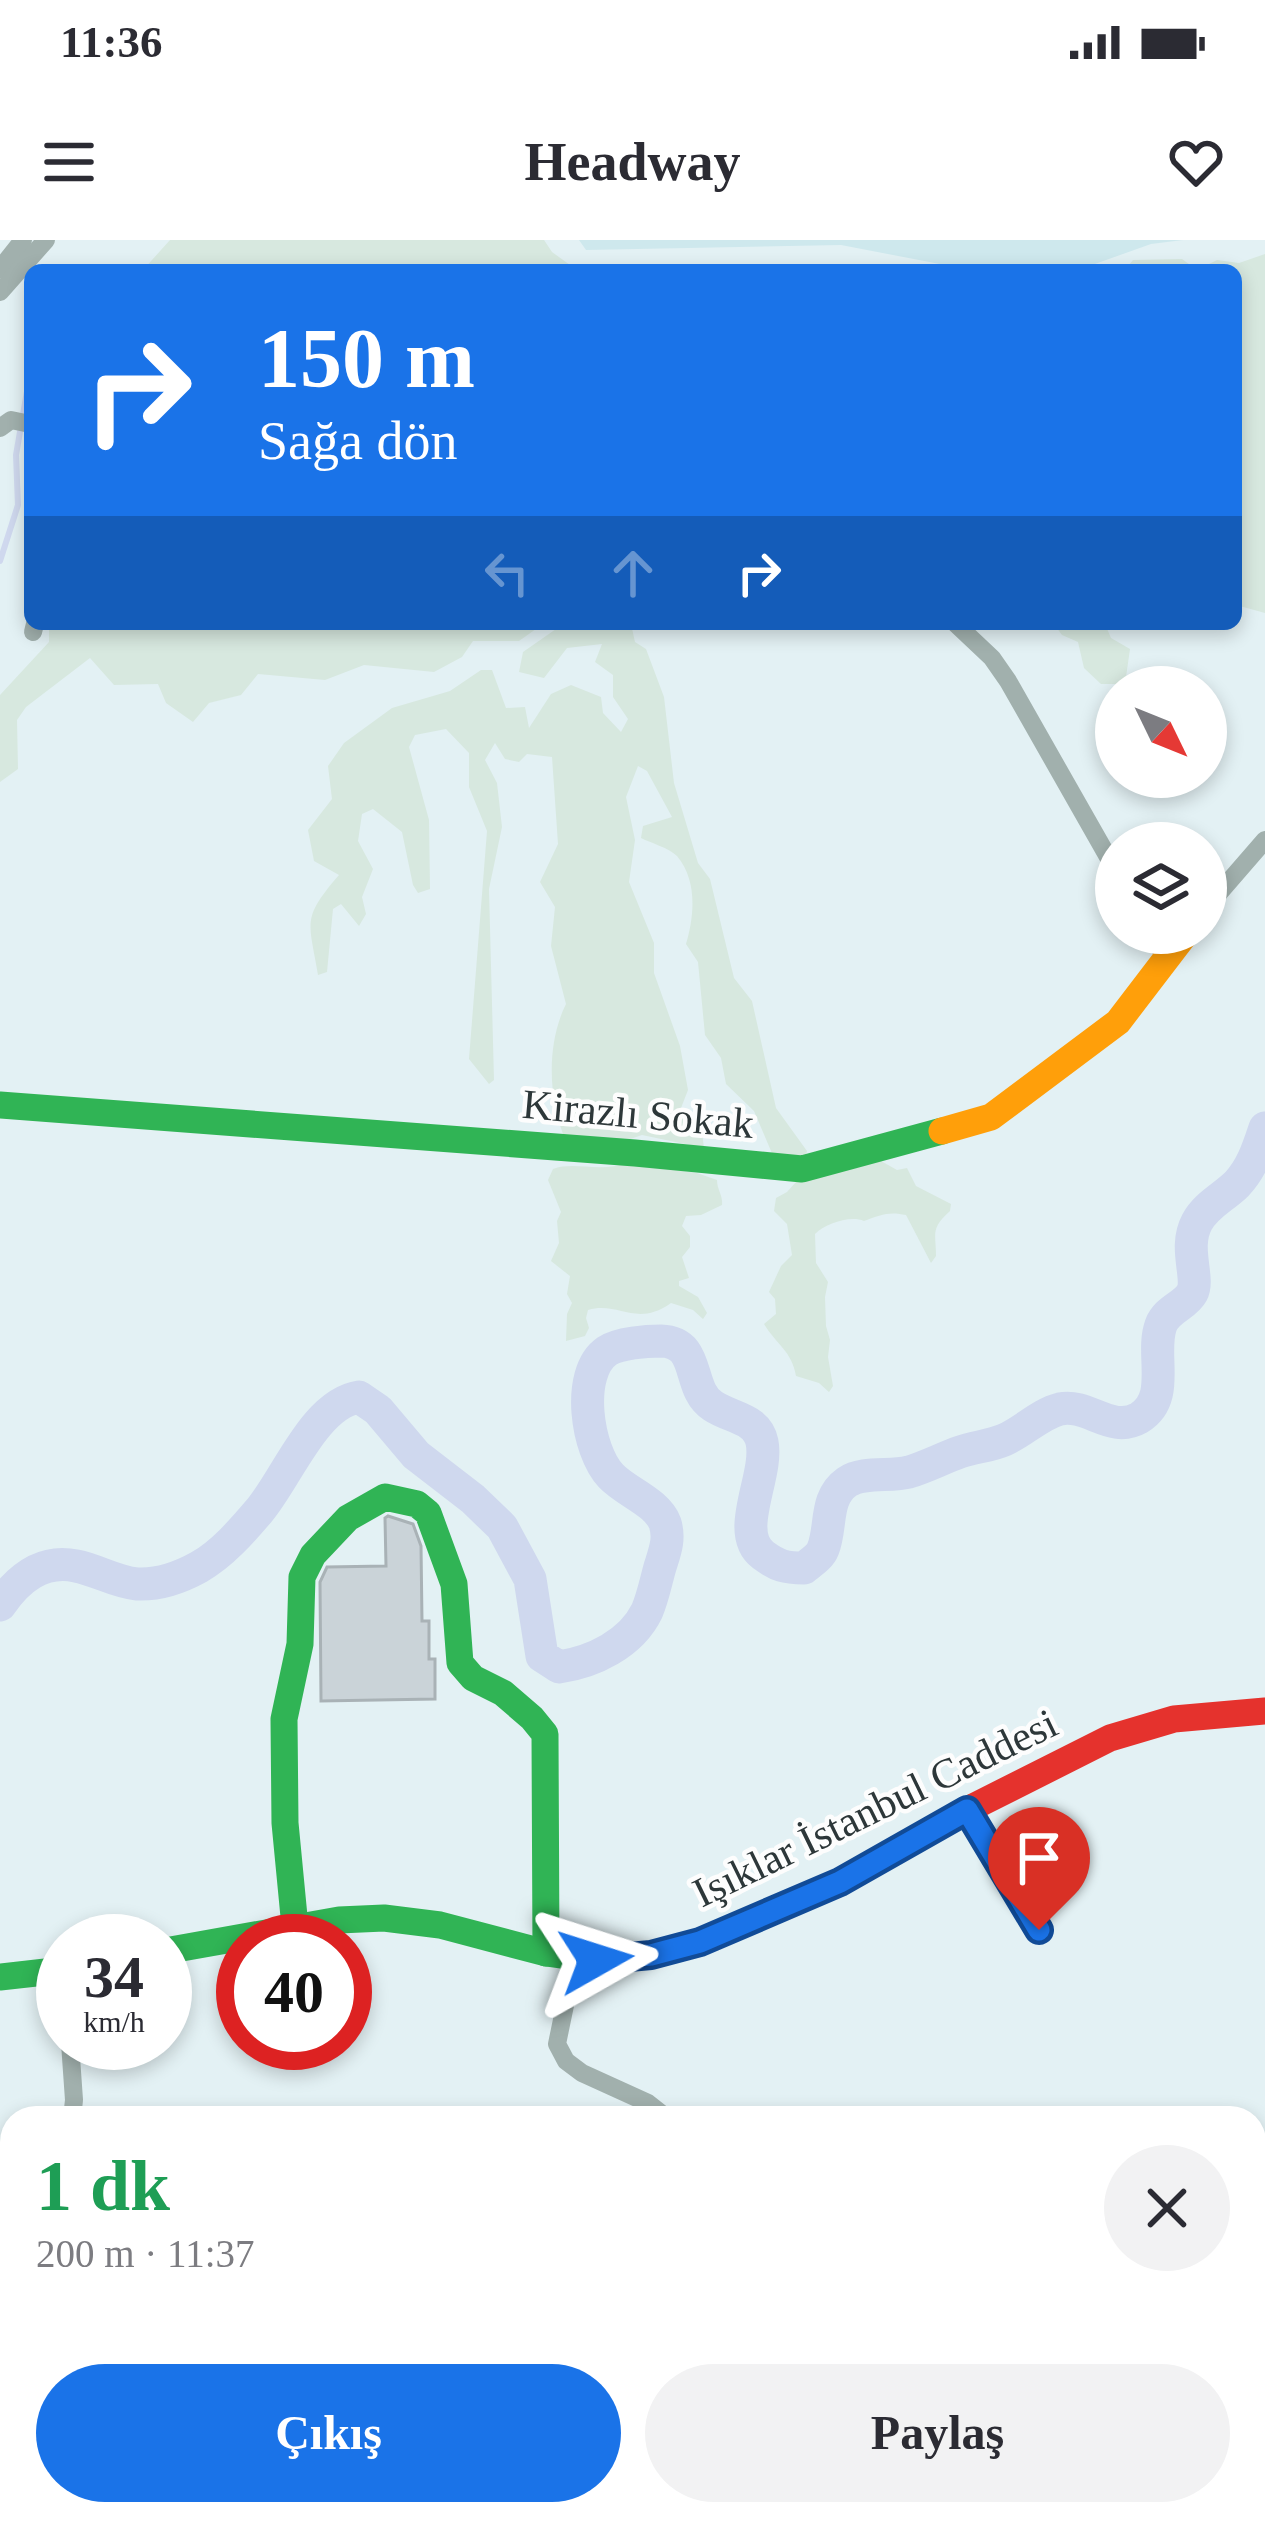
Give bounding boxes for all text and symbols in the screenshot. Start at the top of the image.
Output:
text: 11:36 [60,17,163,67]
icon: menu [36,129,102,195]
icon: heart [1163,129,1229,195]
text: Headway [525,132,741,192]
icon: right [60,312,216,468]
text: 150 m [258,312,475,405]
text: Sağa dön [258,411,457,471]
icon: left [474,540,540,606]
icon: ahead [600,540,666,606]
icon: right [726,540,792,606]
north arrow [1095,666,1227,798]
map controls [1095,666,1227,954]
button: layers [1095,822,1227,954]
street label: Kirazlı Sokak [520,1081,756,1147]
street label: Işıklar İstanbul Caddesi [686,1700,1064,1916]
pin [988,1807,1090,1930]
icon: arrive [1006,1825,1072,1891]
position arrow [533,1897,659,2023]
speed limit sign: 40 [216,1914,372,2070]
text: 34 [84,1944,144,2010]
text: km/h [83,2005,145,2038]
button: close [1104,2145,1230,2271]
text: 1 dk [36,2146,170,2226]
text: 200 m · 11:37 [36,2232,254,2275]
button: Çıkış [36,2364,621,2502]
button: Paylaş [645,2364,1230,2502]

